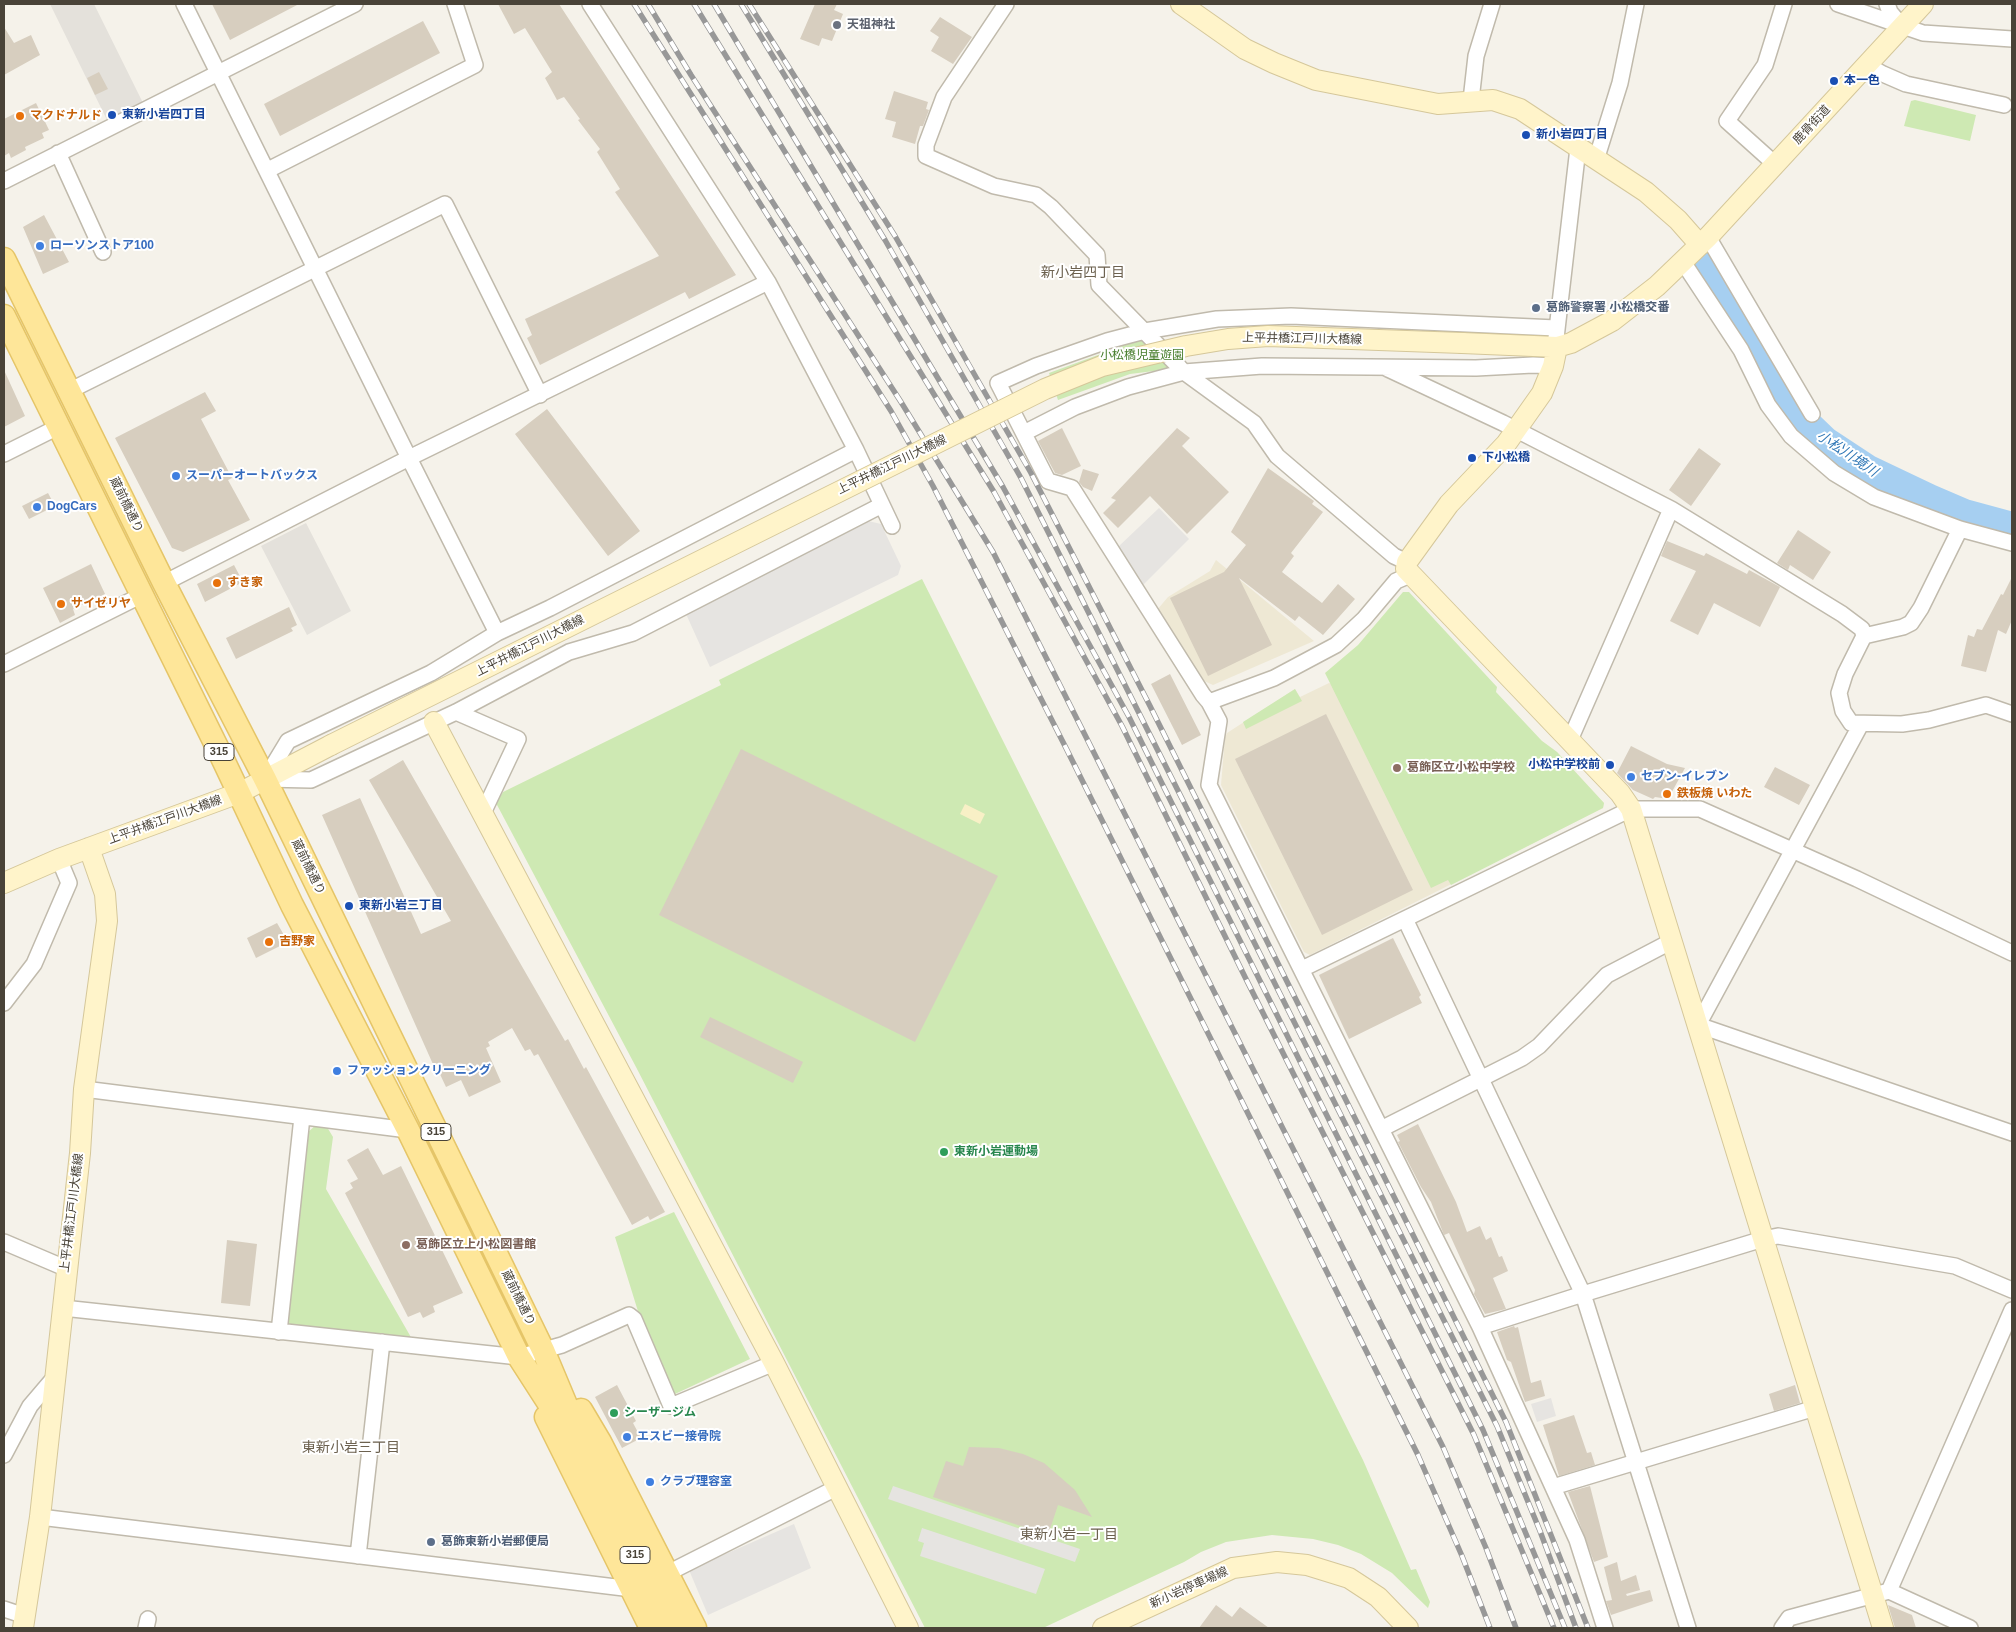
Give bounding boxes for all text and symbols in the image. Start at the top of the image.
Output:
place label: 天祖神社 [847,18,895,32]
marker: 天祖神社 [831,19,843,31]
place label: 本一色 [1844,74,1880,88]
marker: 本一色 [1828,75,1840,87]
street label: 鹿骨街道 [1790,103,1834,147]
place label: 東新小岩四丁目 [122,108,206,122]
place label: マクドナルド [30,109,102,123]
marker: 東新小岩四丁目 [106,109,118,121]
marker: マクドナルド [14,110,26,122]
place label: 新小岩四丁目 [1536,128,1608,142]
marker: 新小岩四丁目 [1520,129,1532,141]
place label: ローソンストア100 [50,239,154,253]
marker: ローソンストア100 [34,240,46,252]
district label: 新小岩四丁目 [1041,265,1125,281]
place label: 葛飾警察署 小松橋交番 [1546,301,1669,315]
marker: 葛飾警察署 小松橋交番 [1530,302,1542,314]
street label: 上平井橋江戸川大橋線 [1242,331,1362,347]
park label: 小松橋児童遊園 [1100,349,1184,363]
water label: 小松川境川 [1813,427,1881,481]
street label: 上平井橋江戸川大橋線 [835,432,949,498]
place label: 下小松橋 [1482,451,1530,465]
marker: 下小松橋 [1466,452,1478,464]
place label: スーパーオートバックス [186,469,318,483]
marker: スーパーオートバックス [170,470,182,482]
street label: 蔵前橋通り [106,475,146,535]
place label: DogCars [47,500,97,514]
marker: DogCars [31,501,43,513]
place label: すき家 [227,576,263,590]
marker: すき家 [211,577,223,589]
place label: サイゼリヤ [71,597,131,611]
marker: サイゼリヤ [55,598,67,610]
street label: 上平井橋江戸川大橋線 [473,612,587,680]
road number: 315 [204,744,234,760]
place label: 小松中学校前 [1528,758,1600,772]
marker: 小松中学校前 [1604,759,1616,771]
place label: 葛飾区立小松中学校 [1407,761,1515,775]
marker: 葛飾区立小松中学校 [1391,762,1403,774]
place label: セブン-イレブン [1641,770,1729,784]
marker: セブン-イレブン [1625,771,1637,783]
place label: 鉄板焼 いわた [1677,787,1752,801]
marker: 鉄板焼 いわた [1661,788,1673,800]
street label: 上平井橋江戸川大橋線 [106,793,224,847]
street label: 蔵前橋通り [288,837,328,897]
place label: 東新小岩三丁目 [359,899,443,913]
marker: 東新小岩三丁目 [343,900,355,912]
place label: 吉野家 [279,935,315,949]
marker: 吉野家 [263,936,275,948]
place label: ファッションクリーニング [347,1064,491,1078]
marker: ファッションクリーニング [331,1065,343,1077]
road number: 315 [421,1124,451,1140]
place label: 東新小岩運動場 [954,1145,1038,1159]
marker: 東新小岩運動場 [938,1146,950,1158]
street label: 上平井橋江戸川大橋線 [58,1153,86,1273]
place label: 葛飾区立上小松図書館 [416,1238,536,1252]
marker: 葛飾区立上小松図書館 [400,1239,412,1251]
street label: 蔵前橋通り [498,1268,538,1328]
place label: シーザージム [624,1406,696,1420]
marker: シーザージム [608,1407,620,1419]
place label: エスビー接骨院 [637,1430,721,1444]
marker: エスビー接骨院 [621,1431,633,1443]
district label: 東新小岩三丁目 [302,1440,400,1456]
place label: クラブ理容室 [660,1475,732,1489]
marker: クラブ理容室 [644,1476,656,1488]
district label: 東新小岩一丁目 [1020,1527,1118,1543]
place label: 葛飾東新小岩郵便局 [441,1535,549,1549]
marker: 葛飾東新小岩郵便局 [425,1536,437,1548]
road number: 315 [620,1546,650,1564]
street label: 新小岩停車場線 [1148,1564,1230,1612]

